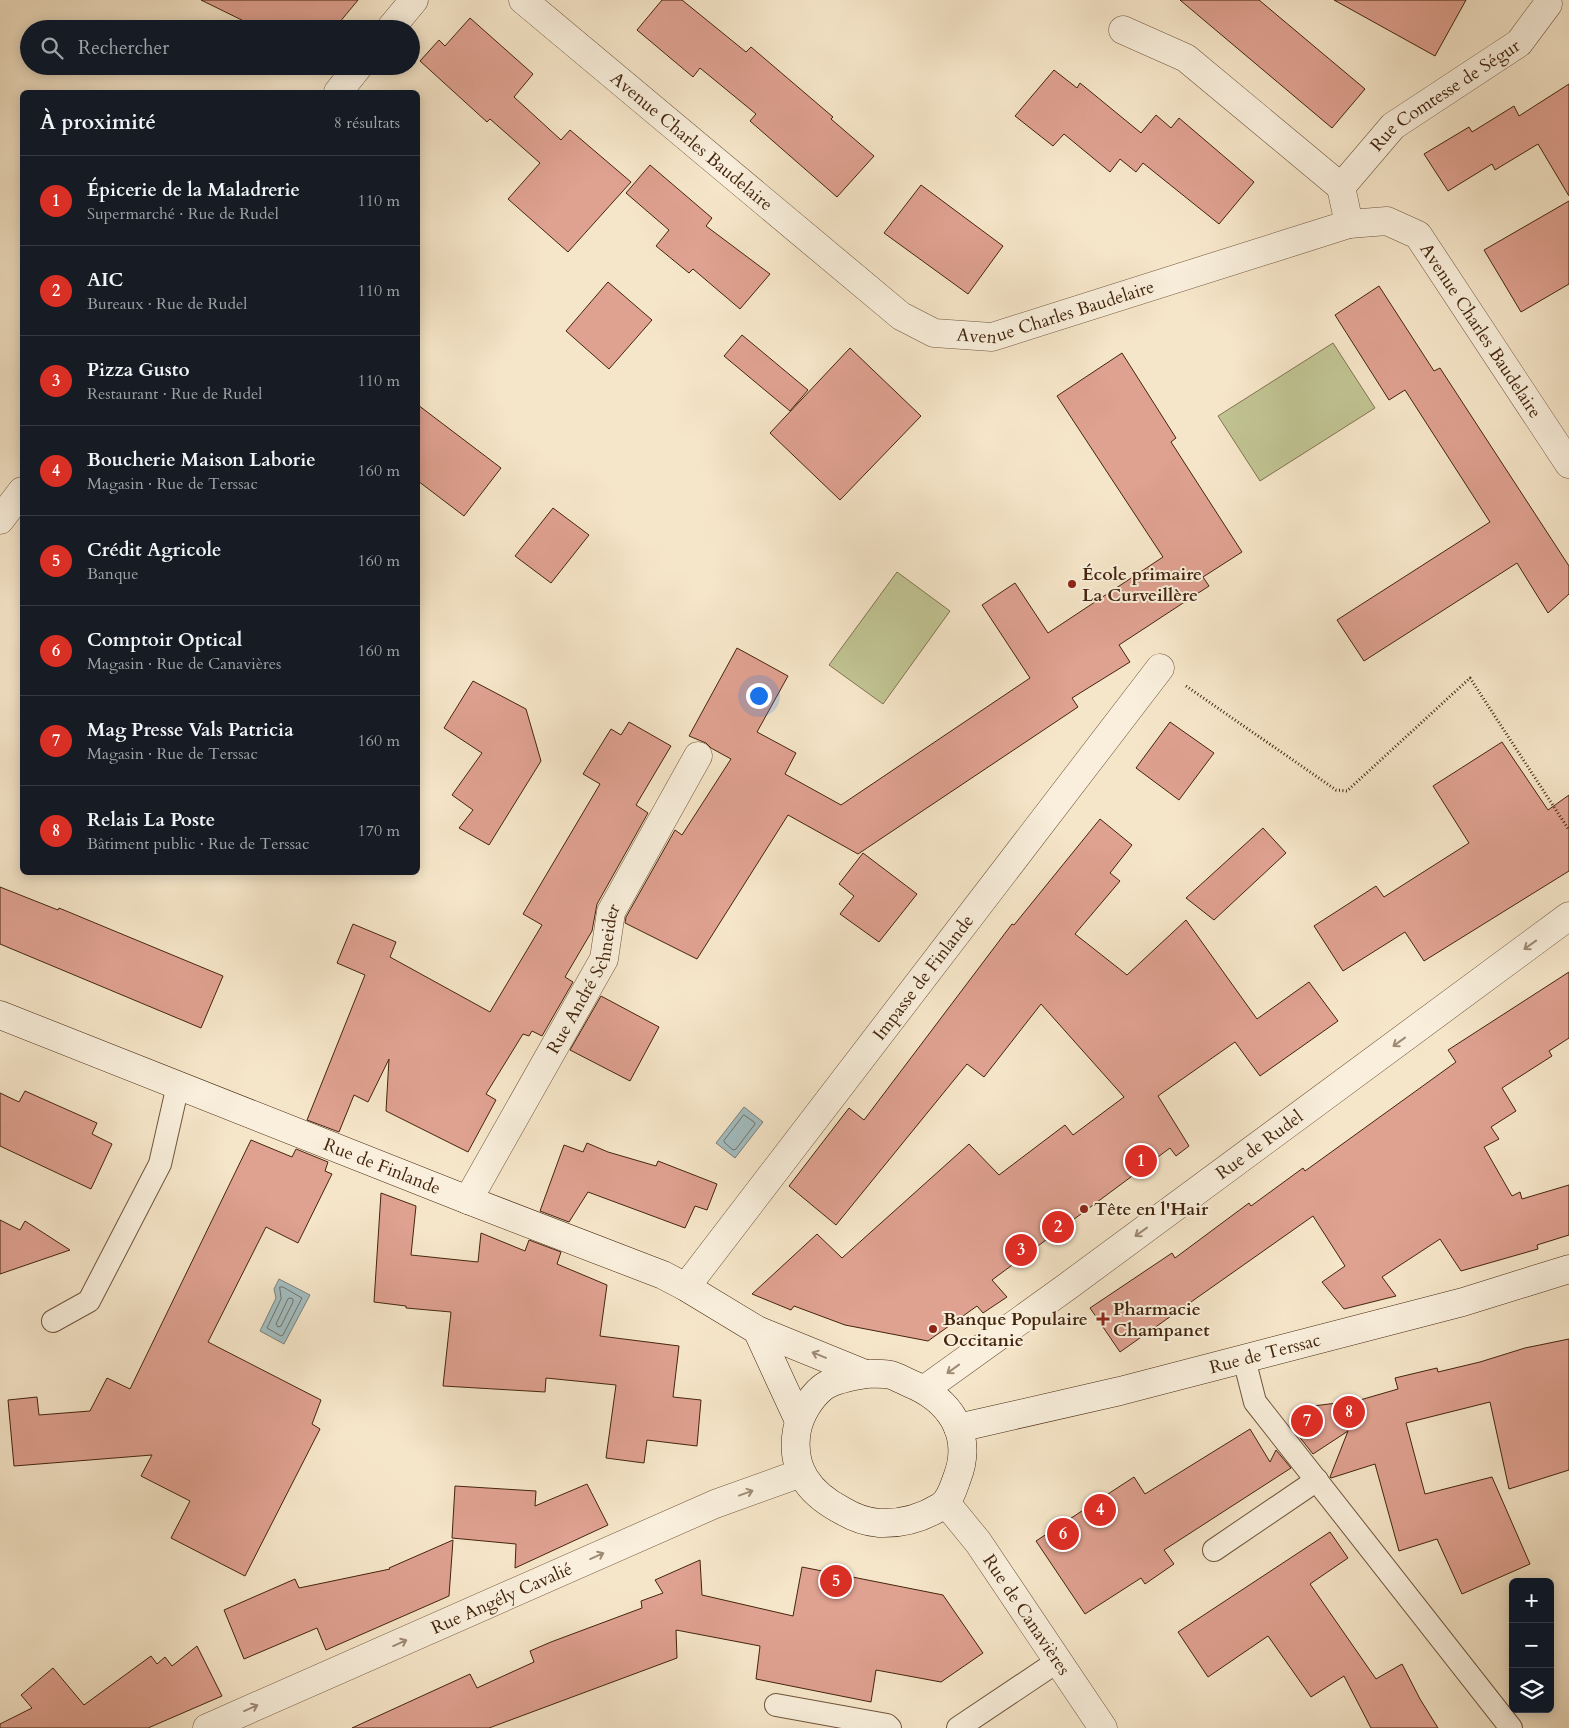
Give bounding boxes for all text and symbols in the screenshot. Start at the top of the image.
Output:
search box [20,20,420,75]
street label: Rue Comtesse de Ségur [1365,33,1526,157]
icon: search [38,34,66,62]
text: Rechercher [78,35,169,61]
street label: Avenue Charles Baudelaire [605,66,778,217]
text: À proximité [40,108,156,137]
text: 8 résultats [334,112,400,134]
text: Épicerie de la Maladrerie [87,177,300,203]
text: 1 [52,190,60,212]
text: 110 m [358,190,400,212]
text: Supermarché · Rue de Rudel [87,203,279,225]
street label: Avenue Charles Baudelaire [1414,238,1547,423]
text: AIC [87,267,123,293]
street label: Avenue Charles Baudelaire [956,274,1157,350]
text: 2 [52,280,60,302]
text: 110 m [358,280,400,302]
text: Bureaux · Rue de Rudel [87,293,247,315]
text: Pizza Gusto [87,357,190,383]
text: 3 [52,370,60,392]
text: 110 m [358,370,400,392]
text: Restaurant · Rue de Rudel [87,383,262,405]
text: Boucherie Maison Laborie [87,447,316,473]
text: 4 [52,460,60,482]
text: 160 m [358,460,400,482]
text: Magasin · Rue de Terssac [87,473,258,495]
text: Crédit Agricole [87,537,221,563]
text: 5 [52,550,60,572]
text: 160 m [358,550,400,572]
place label: École primaire La Curveillère [1082,562,1202,608]
text: Banque [87,563,139,585]
marker: École primaire La Curveillère [1066,578,1078,590]
text: Comptoir Optical [87,627,242,653]
text: 6 [52,640,60,662]
text: 160 m [358,640,400,662]
text: Magasin · Rue de Canavières [87,653,281,675]
your location [746,683,772,709]
text: Mag Presse Vals Patricia [87,717,294,743]
text: 7 [52,730,60,752]
text: 160 m [358,730,400,752]
text: Magasin · Rue de Terssac [87,743,258,765]
text: Relais La Poste [87,807,215,833]
text: 8 [52,820,60,842]
text: 170 m [358,820,400,842]
text: Bâtiment public · Rue de Terssac [87,833,309,855]
street label: Rue André Schneider [541,899,626,1059]
street label: Impasse de Finlande [867,910,980,1046]
one-way arrow [1524,940,1537,951]
one-way arrow [1392,1037,1406,1047]
street label: Rue de Rudel [1211,1104,1309,1186]
street label: Rue de Finlande [320,1132,444,1201]
pin: 1 [1125,1142,1157,1180]
place label: Tête en l'Hair [1094,1197,1209,1222]
marker: Tête en l'Hair [1078,1203,1090,1215]
pin: 2 [1042,1208,1074,1246]
one-way arrow [1134,1227,1148,1237]
pin: 3 [1005,1231,1037,1269]
place label: Pharmacie Champanet [1113,1297,1210,1343]
place label: Banque Populaire Occitanie [943,1307,1088,1353]
marker: Pharmacie Champanet [1097,1313,1109,1325]
marker: Banque Populaire Occitanie [927,1323,939,1335]
street label: Rue de Terssac [1207,1327,1323,1380]
one-way arrow [812,1350,827,1359]
one-way arrow [947,1363,961,1374]
pin: 8 [1333,1393,1365,1431]
pin: 7 [1291,1402,1323,1440]
one-way arrow [738,1488,753,1497]
pin: 4 [1084,1491,1116,1529]
pin: 6 [1047,1515,1079,1553]
one-way arrow [589,1550,604,1560]
street label: Rue de Canavières [977,1550,1076,1680]
street label: Rue Angély Cavalié [427,1556,576,1641]
pin: 5 [820,1562,852,1600]
map controls [1509,1578,1554,1713]
button: + [1509,1578,1554,1623]
button: − [1509,1623,1554,1668]
one-way arrow [392,1637,407,1647]
button: layers [1509,1668,1554,1713]
one-way arrow [243,1703,258,1713]

